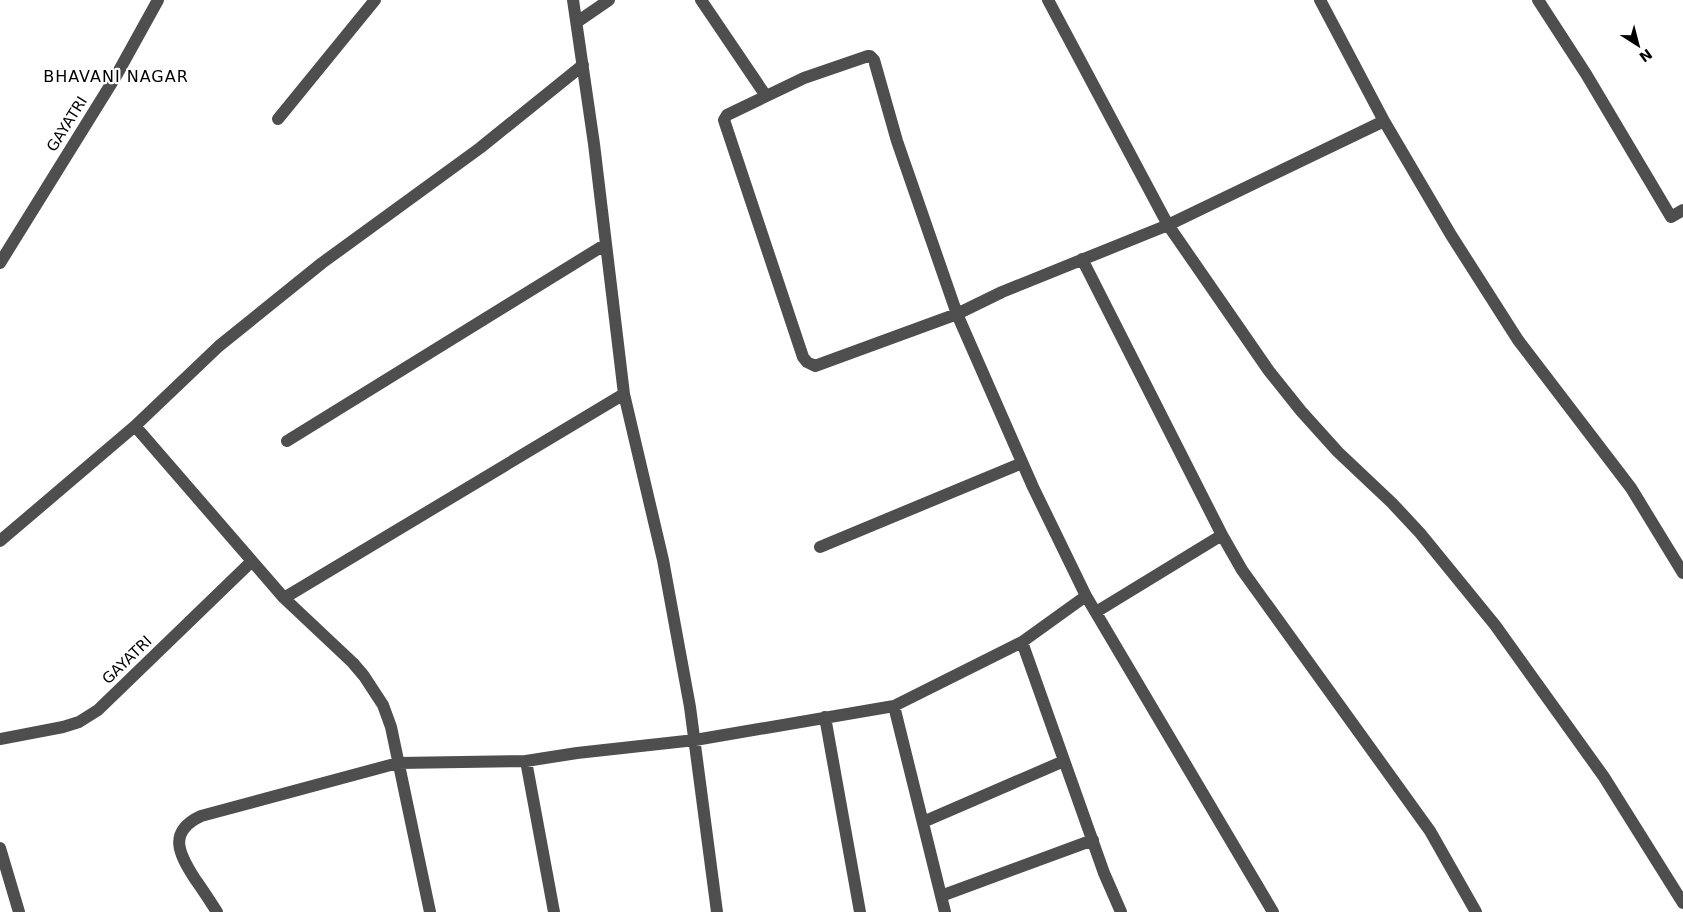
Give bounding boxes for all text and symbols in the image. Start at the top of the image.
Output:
north arrow [1613,20,1663,70]
text: N [1636,46,1655,65]
district label: BHAVANI NAGAR [43,67,189,86]
street label: GAYATRI [43,93,91,155]
street label: GAYATRI [99,632,155,688]

